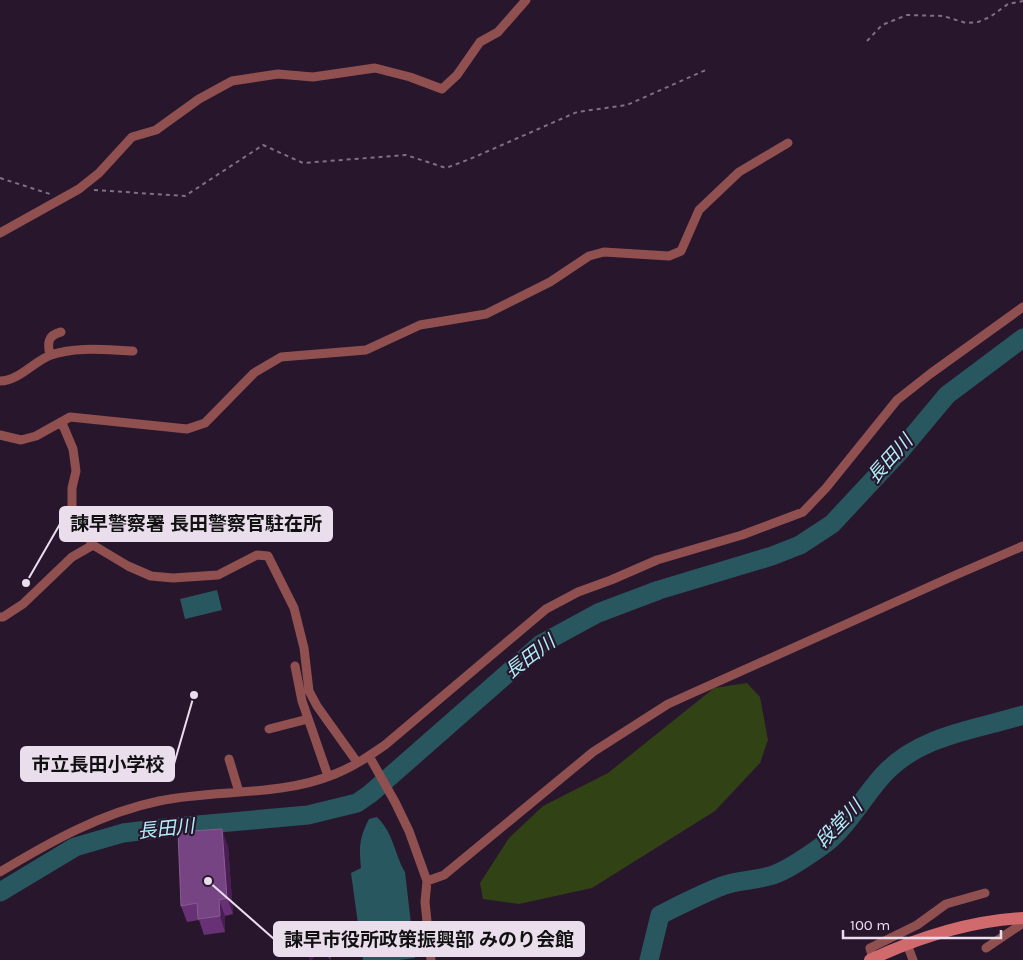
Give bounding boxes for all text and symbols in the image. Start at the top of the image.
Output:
water label: 長田川 [863,429,919,488]
callout: 諫早警察署 長田警察官駐在所 [60,507,332,541]
text: 諫早警察署 長田警察官駐在所 [70,513,322,535]
water label: 長田川 [501,630,561,683]
callout: 市立長田小学校 [21,747,174,781]
text: 市立長田小学校 [31,754,165,776]
water label: 段堂川 [811,794,868,852]
water label: 長田川 [136,815,197,843]
scale bar [843,908,1000,940]
text: 100 m [850,916,890,934]
callout: 諫早市役所政策振興部 みのり会館 [274,922,584,956]
text: 諫早市役所政策振興部 みのり会館 [284,929,574,951]

